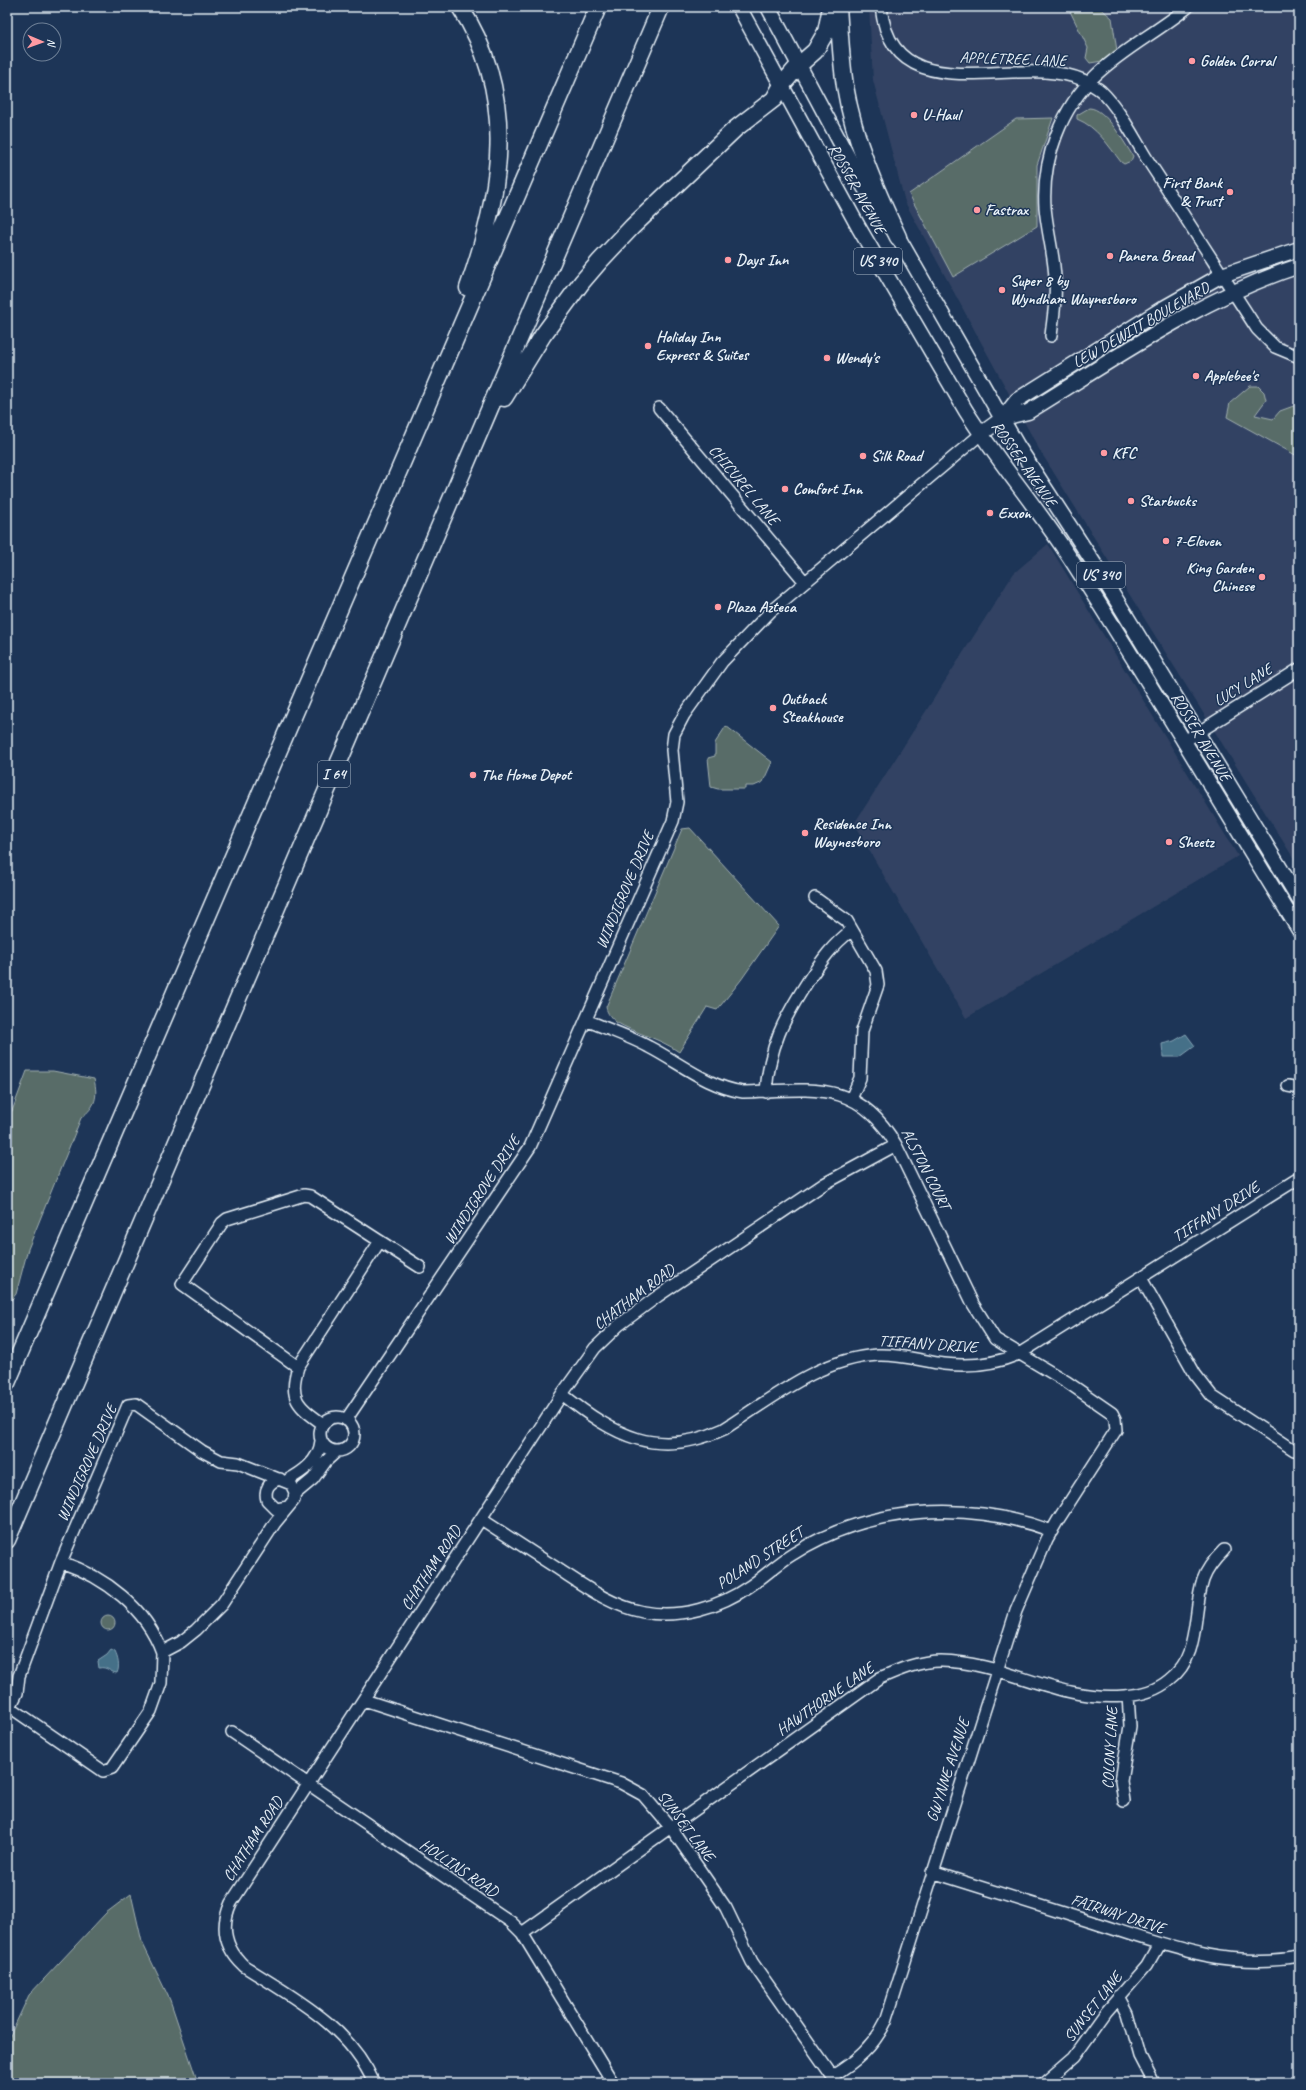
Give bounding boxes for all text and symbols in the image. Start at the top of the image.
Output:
north arrow [22,22,62,62]
text: N [45,39,59,48]
street label: APPLETREE LANE [959,47,1069,71]
place label: Golden Corral [1200,51,1278,71]
marker: Golden Corral [1187,56,1197,66]
place label: U-Haul [922,105,963,125]
marker: U-Haul [909,110,919,120]
street label: ROSSER AVENUE [824,140,891,240]
place label: First Bank & Trust [1162,173,1225,211]
marker: First Bank & Trust [1225,187,1235,197]
place label: Fastrax [985,200,1029,220]
marker: Fastrax [972,205,982,215]
place label: Panera Bread [1118,246,1196,266]
road number: US 340 [854,248,902,274]
place label: Days Inn [736,250,789,270]
marker: Panera Bread [1105,251,1115,261]
marker: Days Inn [723,255,733,265]
place label: Super 8 by Wyndham Waynesboro [1010,271,1138,309]
street label: LEW DEWITT BOULEVARD [1069,277,1214,372]
marker: Super 8 by Wyndham Waynesboro [997,285,1007,295]
place label: Holiday Inn Express & Suites [656,327,751,365]
marker: Holiday Inn Express & Suites [643,341,653,351]
place label: Wendy's [835,348,880,368]
marker: Wendy's [822,353,832,363]
place label: Applebee's [1204,366,1259,386]
marker: Applebee's [1191,371,1201,381]
street label: ROSSER AVENUE [987,417,1062,513]
street label: CHICUREL LANE [705,441,785,531]
place label: KFC [1112,443,1138,463]
place label: Silk Road [871,446,925,466]
marker: KFC [1099,448,1109,458]
marker: Silk Road [858,451,868,461]
place label: Comfort Inn [793,479,864,499]
marker: Comfort Inn [780,484,790,494]
place label: Starbucks [1139,491,1197,511]
marker: Starbucks [1126,496,1136,506]
place label: Exxon [998,503,1032,523]
marker: Exxon [985,508,995,518]
place label: 7-Eleven [1174,531,1223,551]
marker: 7-Eleven [1161,536,1171,546]
place label: King Garden Chinese [1186,558,1256,596]
road number: US 340 [1077,562,1125,588]
marker: King Garden Chinese [1257,572,1267,582]
place label: Plaza Azteca [726,597,798,617]
marker: Plaza Azteca [713,602,723,612]
street label: LUCY LANE [1210,658,1278,711]
place label: Outback Steakhouse [781,689,844,727]
street label: ROSSER AVENUE [1167,689,1237,787]
marker: Outback Steakhouse [768,703,778,713]
road number: I 64 [318,761,350,787]
place label: The Home Depot [481,765,573,785]
marker: The Home Depot [468,770,478,780]
place label: Residence Inn Waynesboro [813,814,893,852]
street label: WINDIGROVE DRIVE [591,826,660,952]
marker: Residence Inn Waynesboro [800,828,810,838]
place label: Sheetz [1177,832,1216,852]
marker: Sheetz [1164,837,1174,847]
street label: ALSTON COURT [897,1125,957,1216]
street label: WINDIGROVE DRIVE [439,1130,526,1248]
street label: TIFFANY DRIVE [1169,1176,1265,1247]
street label: CHATHAM ROAD [589,1259,680,1334]
street label: TIFFANY DRIVE [878,1331,980,1358]
street label: WINDIGROVE DRIVE [52,1399,123,1525]
street label: CHATHAM ROAD [396,1521,467,1614]
street label: POLAND STREET [713,1521,810,1593]
street label: HAWTHORNE LANE [772,1657,880,1740]
street label: COLONY LANE [1098,1704,1122,1789]
street label: GWYNNE AVENUE [922,1714,975,1824]
street label: SUNSET LANE [653,1787,721,1867]
street label: CHATHAM ROAD [218,1792,289,1885]
street label: HOLLINS ROAD [416,1834,503,1903]
street label: FAIRWAY DRIVE [1069,1889,1170,1939]
street label: SUNSET LANE [1059,1966,1128,2046]

